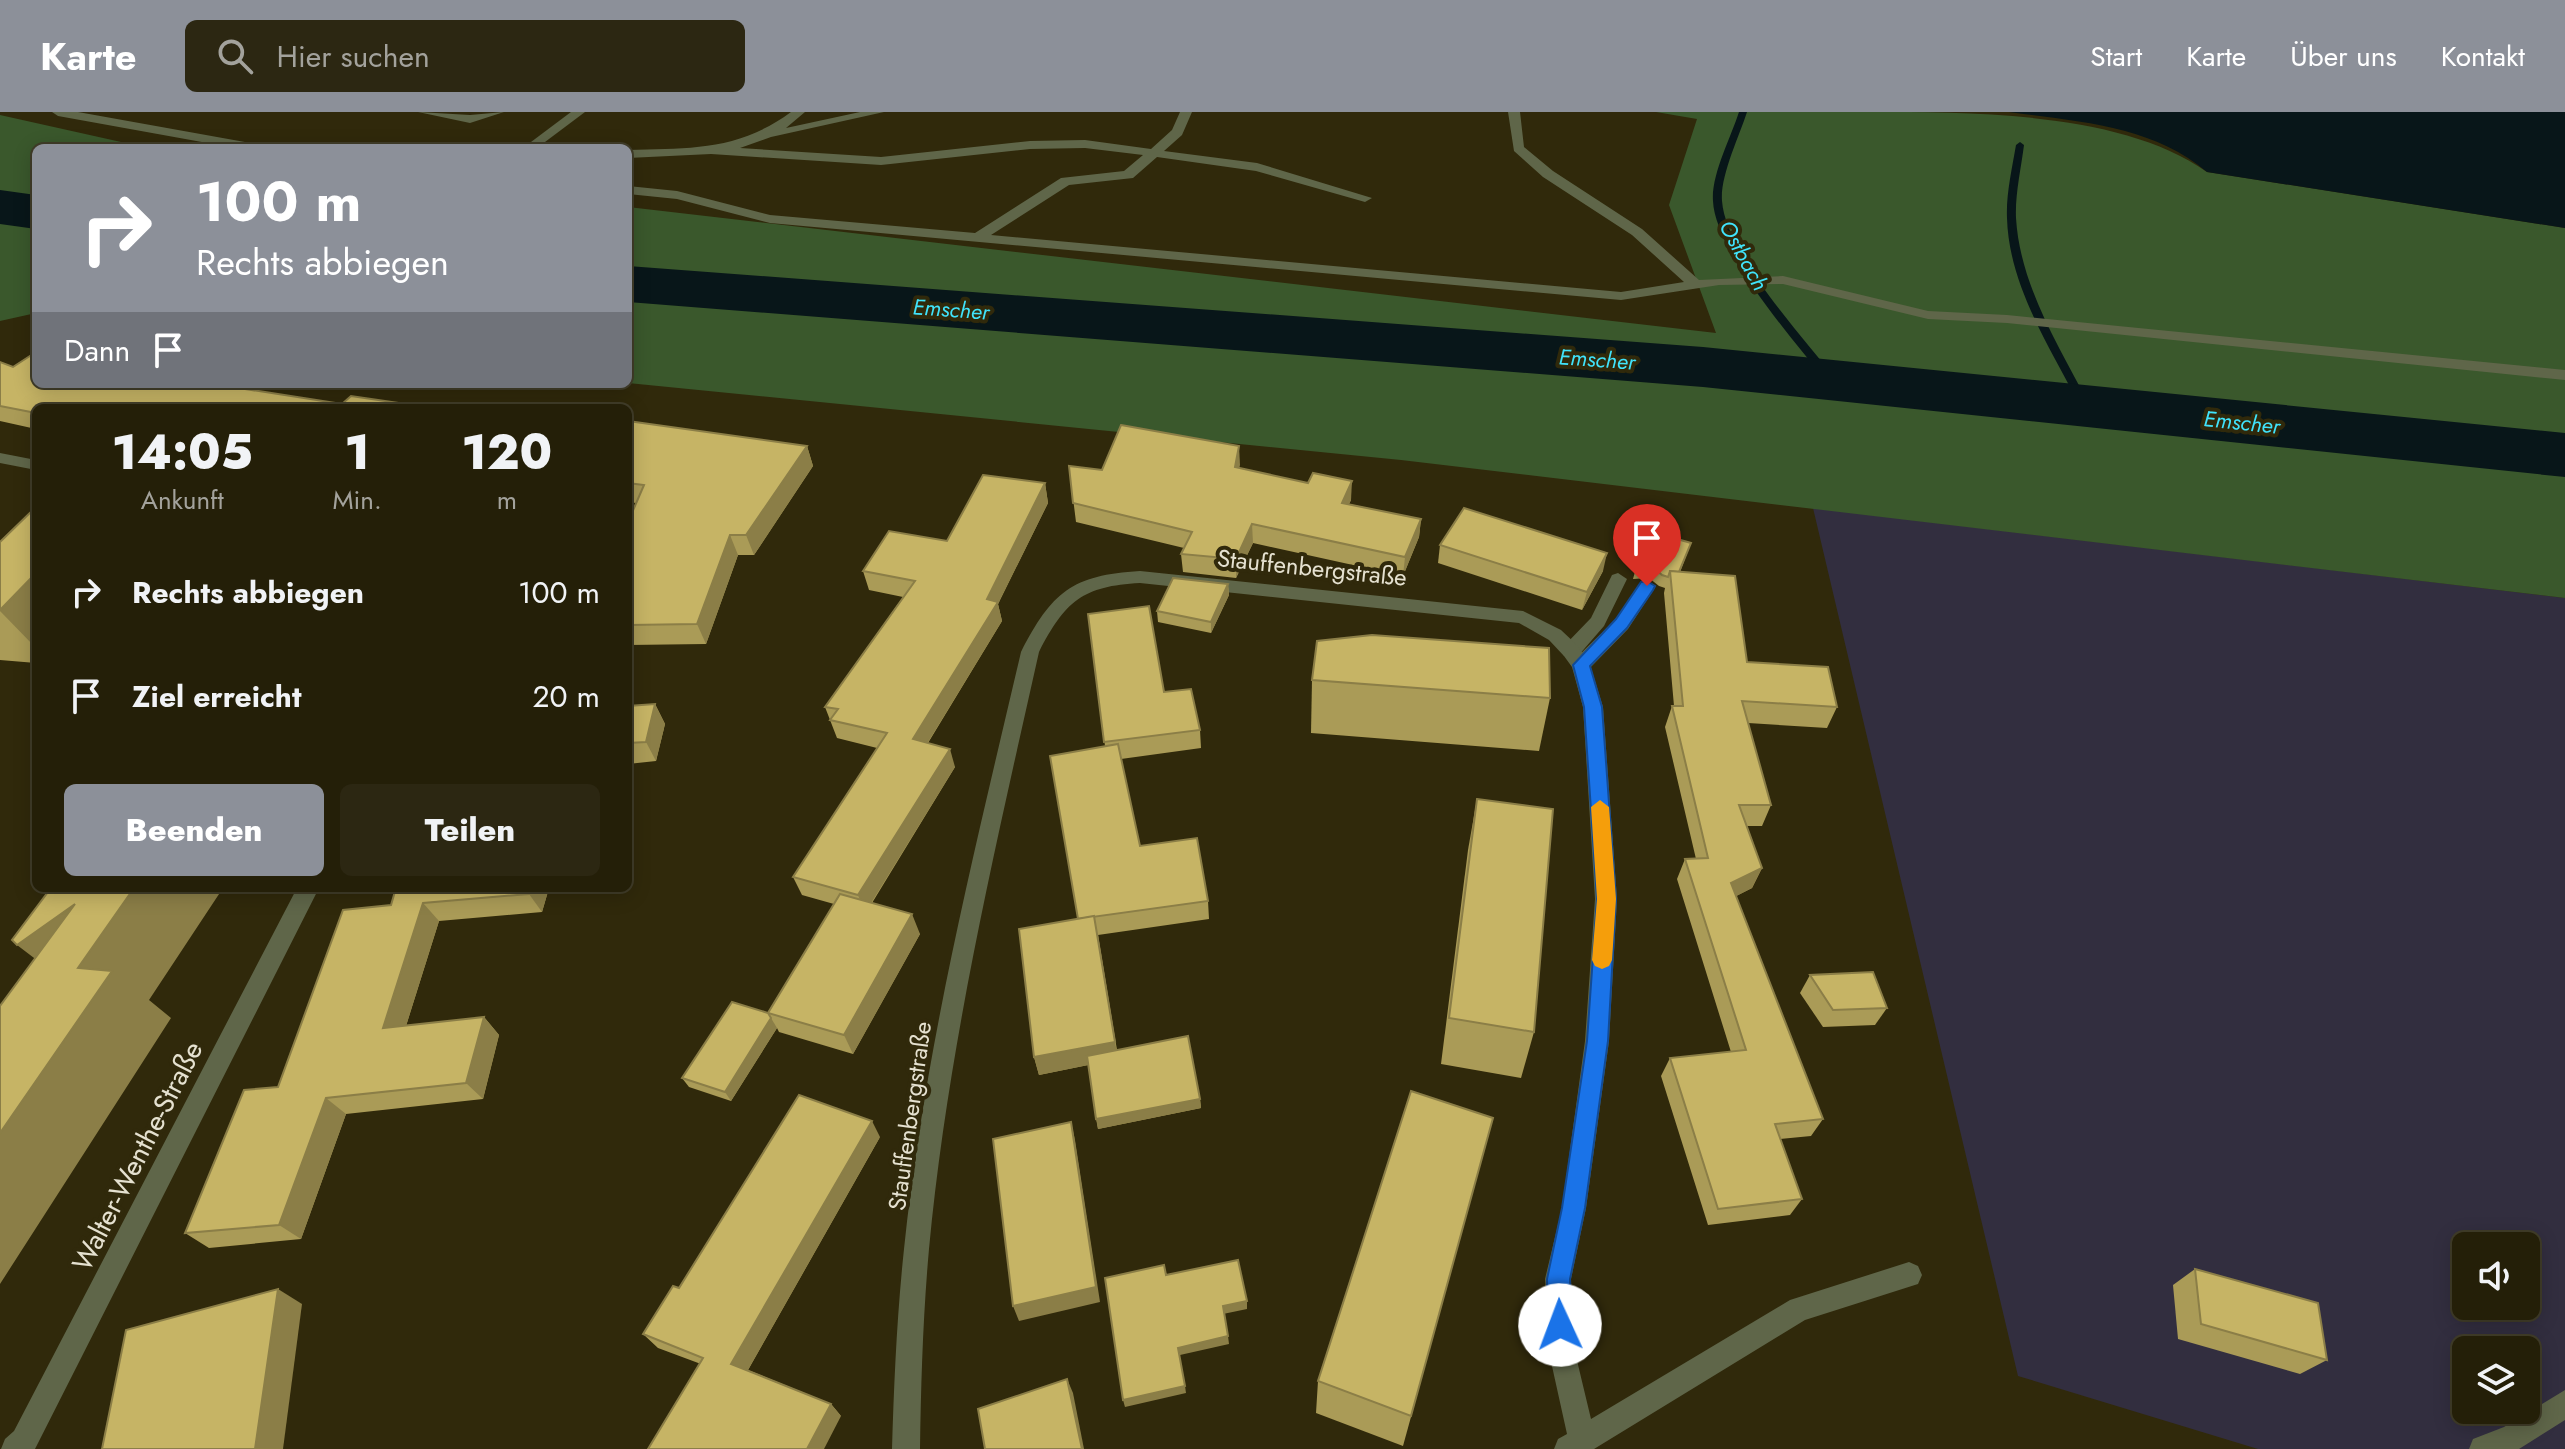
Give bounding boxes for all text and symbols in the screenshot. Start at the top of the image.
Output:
search box [185,20,745,92]
text: Karte [40,29,137,84]
icon: search [213,34,257,78]
text: Hier suchen [277,35,430,78]
text: Start [2090,36,2142,77]
text: Karte [2186,36,2246,77]
text: Über uns [2290,36,2397,77]
text: Kontakt [2441,36,2525,77]
text: 100 m [196,161,361,242]
icon: right [64,176,168,280]
water label: Ostbach [1711,214,1777,296]
text: Rechts abbiegen [196,236,449,288]
water label: Emscher [912,290,992,328]
icon: arrive [146,328,190,372]
text: Dann [64,329,130,372]
water label: Emscher [1558,340,1638,378]
water label: Emscher [2202,402,2283,442]
text: 14:05 [112,418,253,487]
text: 1 [344,418,370,487]
text: 120 [462,418,552,487]
text: Ankunft [141,481,224,519]
text: Min. [333,481,382,519]
text: m [497,481,517,519]
pin [1613,504,1681,586]
icon: arrive [1625,516,1669,560]
street label: Stauffenbergstraße [1216,540,1409,595]
icon: right [64,570,108,614]
text: Rechts abbiegen [132,571,364,614]
text: 100 m [518,571,600,614]
icon: arrive [64,674,108,718]
text: Ziel erreicht [132,675,301,718]
text: 20 m [533,675,600,718]
button: Beenden [64,784,324,876]
button: Teilen [340,784,600,876]
street label: Stauffenbergstraße [879,1019,940,1213]
street label: Walter-Wenthe-Straße [62,1034,213,1278]
map controls [2452,1232,2540,1424]
button: sound [2452,1232,2540,1320]
position arrow [1518,1283,1602,1367]
button: layers [2452,1336,2540,1424]

